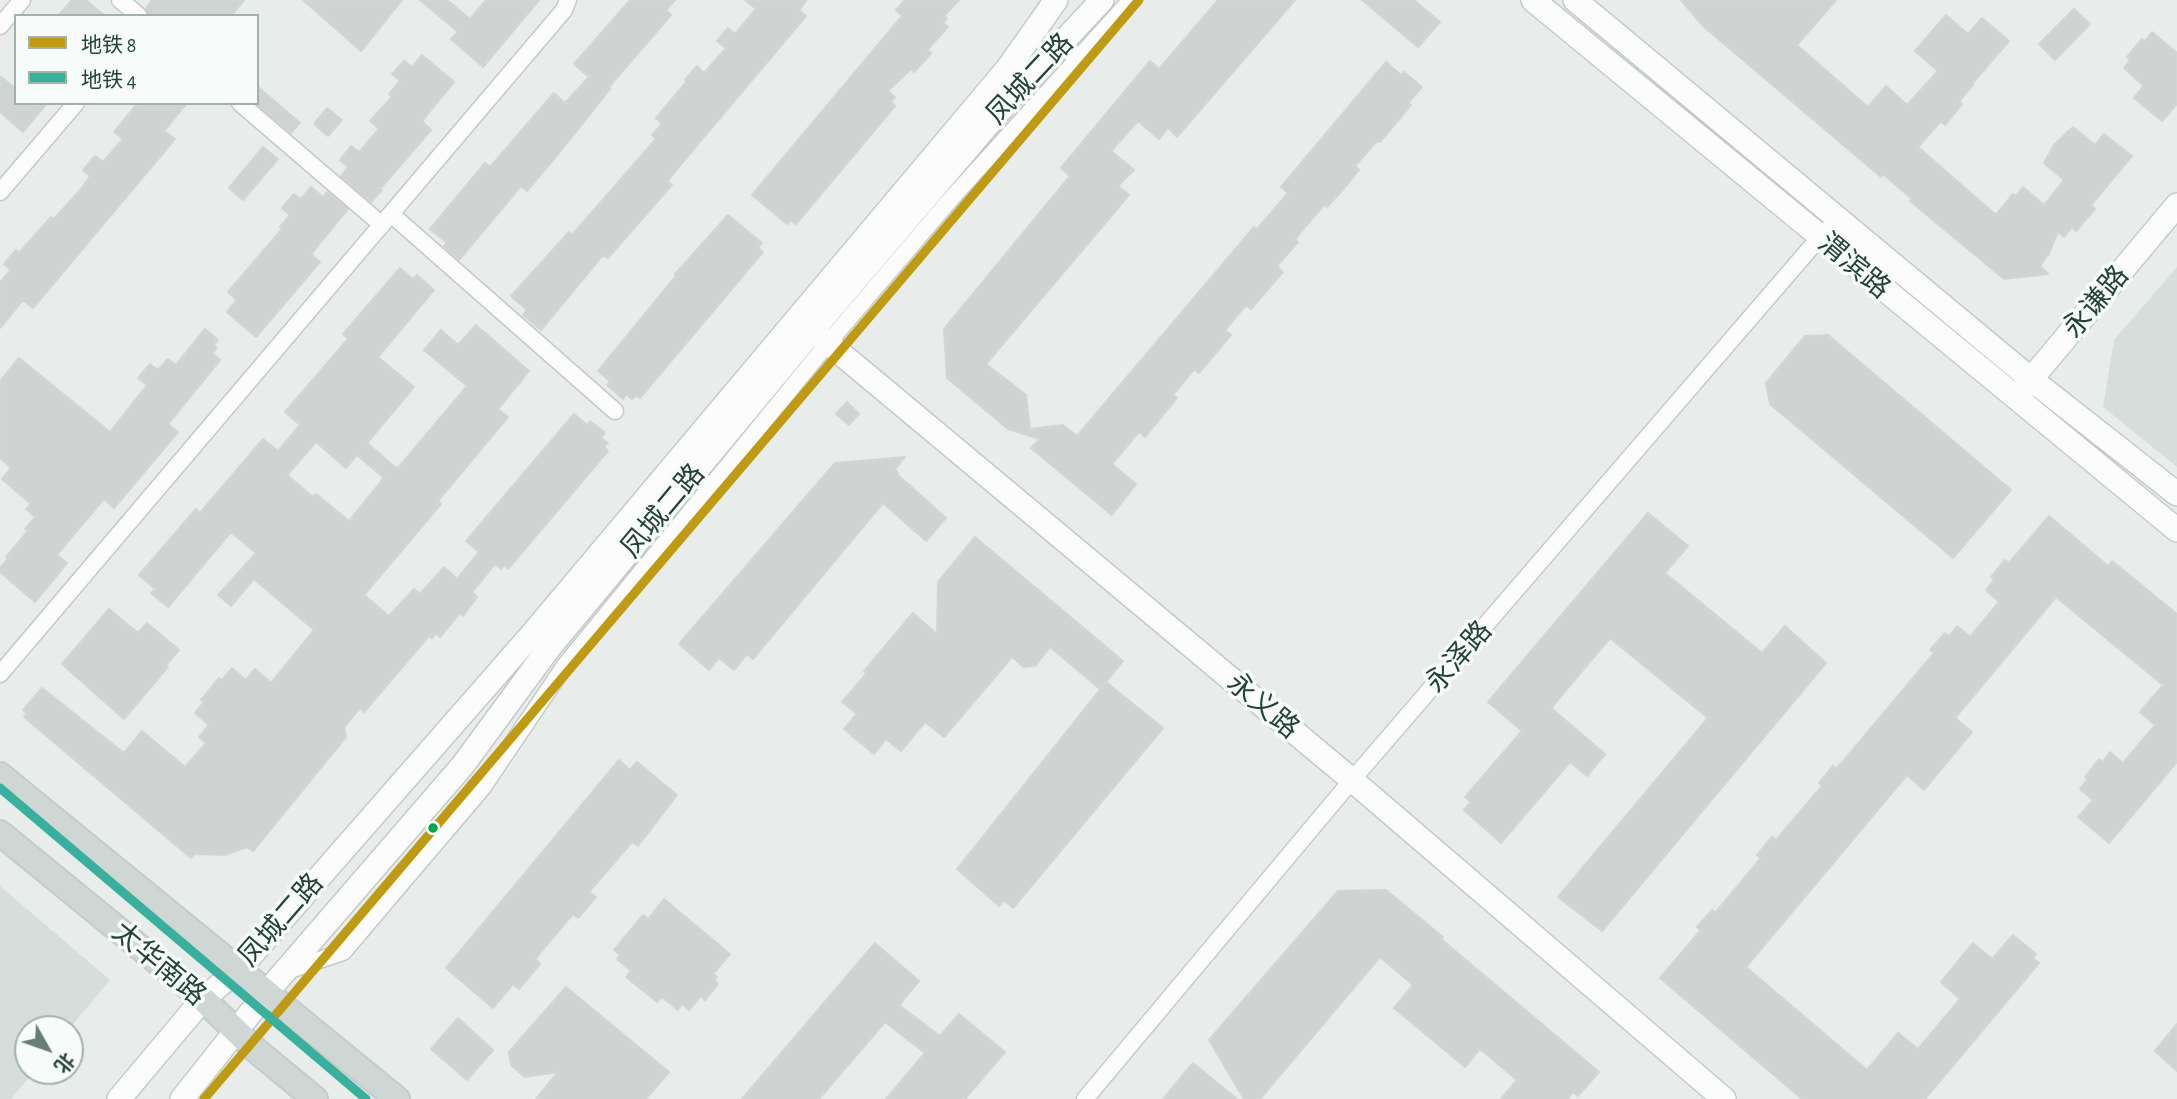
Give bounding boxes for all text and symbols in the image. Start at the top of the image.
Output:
legend [14,14,259,105]
street label: 凤城二路 [980,27,1080,131]
text: 地铁 8 [81,35,136,56]
text: 地铁 4 [81,70,137,91]
street label: 渭滨路 [1811,226,1897,306]
street label: 永谦路 [2056,259,2136,345]
street label: 凤城二路 [614,457,712,565]
street label: 永泽路 [1419,614,1499,700]
street label: 永义路 [1220,666,1306,746]
unlabelled marker [426,821,440,835]
street label: 凤城二路 [232,867,330,973]
street label: 太华南路 [105,915,213,1013]
north arrow [14,1015,84,1085]
text: 北 [51,1049,77,1076]

